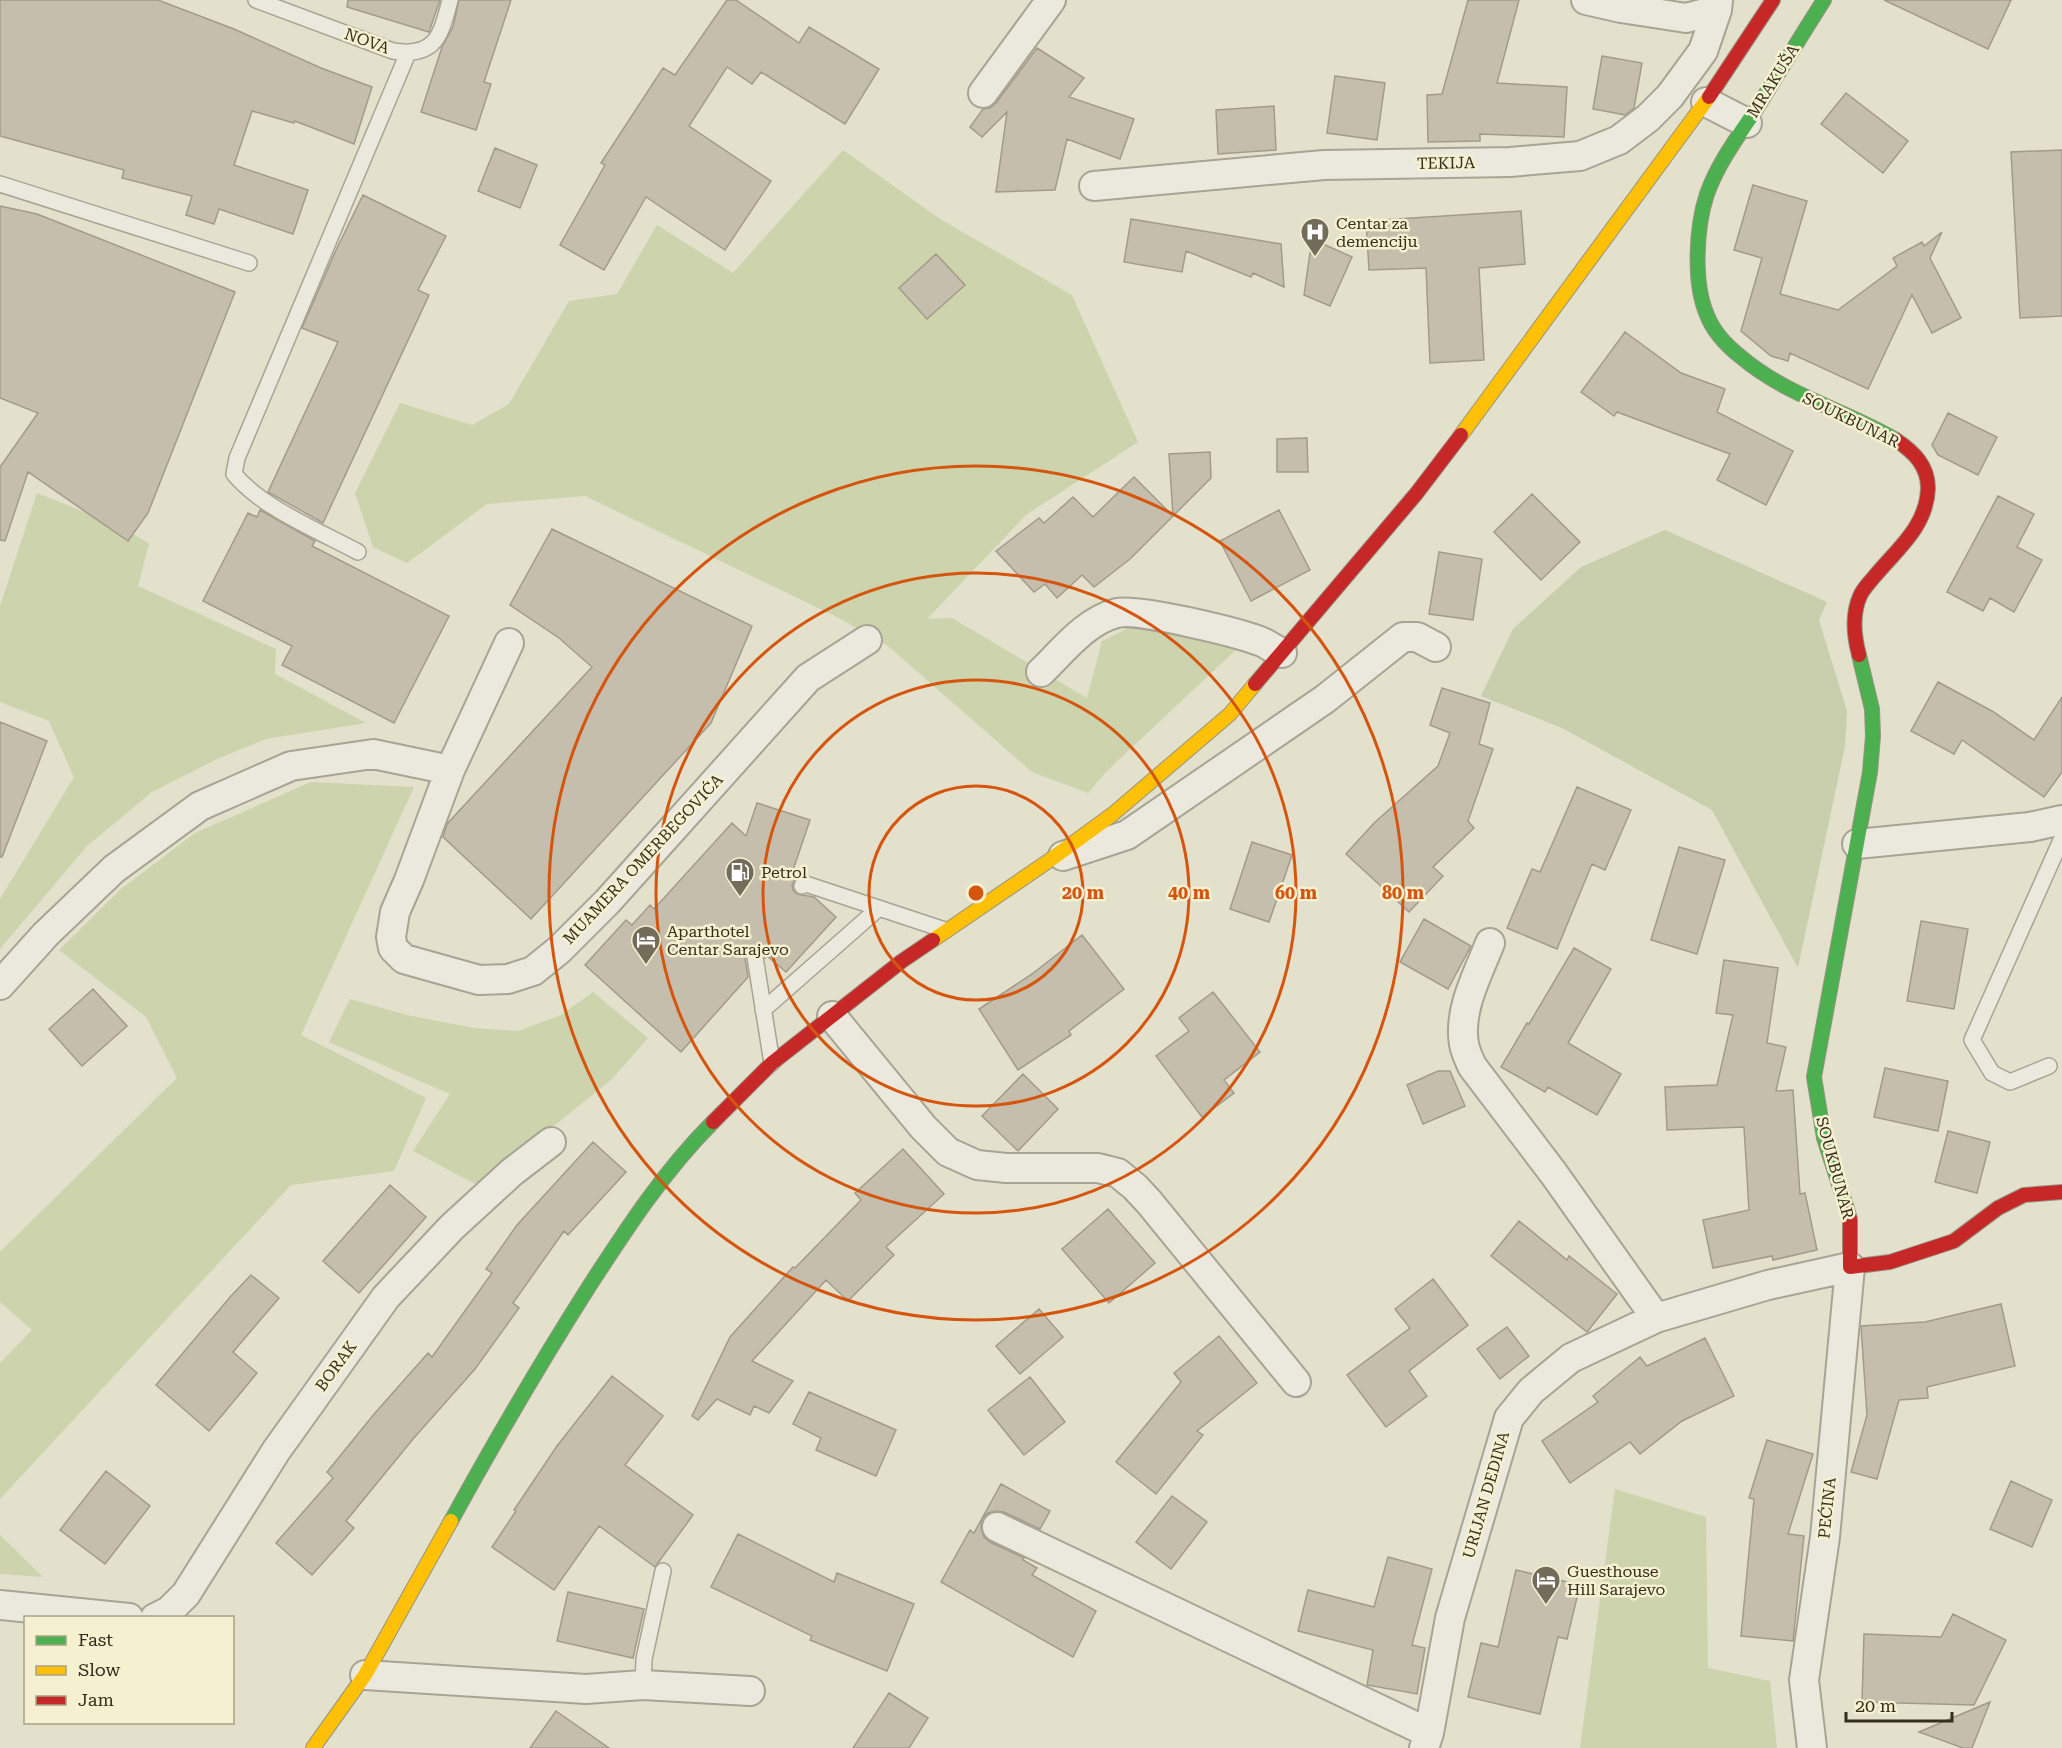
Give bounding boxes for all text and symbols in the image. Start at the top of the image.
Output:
street label: NOVA [342,24,393,58]
street label: MRAKUŠA [1743,40,1803,121]
street label: TEKIJA [1417,153,1476,173]
place label: Centar za demenciju [1336,214,1418,251]
hospital icon: Centar za demenciju [1299,216,1331,258]
street label: SOUKBUNAR [1799,388,1903,452]
street label: MUAMERA OMERBEGOVIĆA [559,769,727,948]
fuel station icon: Petrol [724,856,756,898]
place label: Petrol [761,863,807,882]
text: 20 m [1062,882,1105,903]
text: 40 m [1168,882,1211,903]
text: 60 m [1275,882,1318,903]
text: 80 m [1382,882,1425,903]
centre of rings [966,883,986,903]
place label: Aparthotel Centar Sarajevo [667,922,789,959]
hotel icon: Aparthotel Centar Sarajevo [630,924,662,966]
street label: SOUKBUNAR [1812,1115,1858,1221]
street label: BORAK [311,1337,361,1395]
street label: URIJAN DEDINA [1459,1428,1513,1561]
street label: PEĆINA [1814,1476,1840,1540]
place label: Guesthouse Hill Sarajevo [1567,1562,1666,1599]
hotel icon: Guesthouse Hill Sarajevo [1530,1564,1562,1606]
legend [24,1616,234,1724]
text: Fast [78,1629,113,1650]
text: Slow [78,1659,120,1680]
scale bar [1846,1685,1952,1723]
text: Jam [78,1689,114,1710]
text: 20 m [1855,1695,1896,1716]

